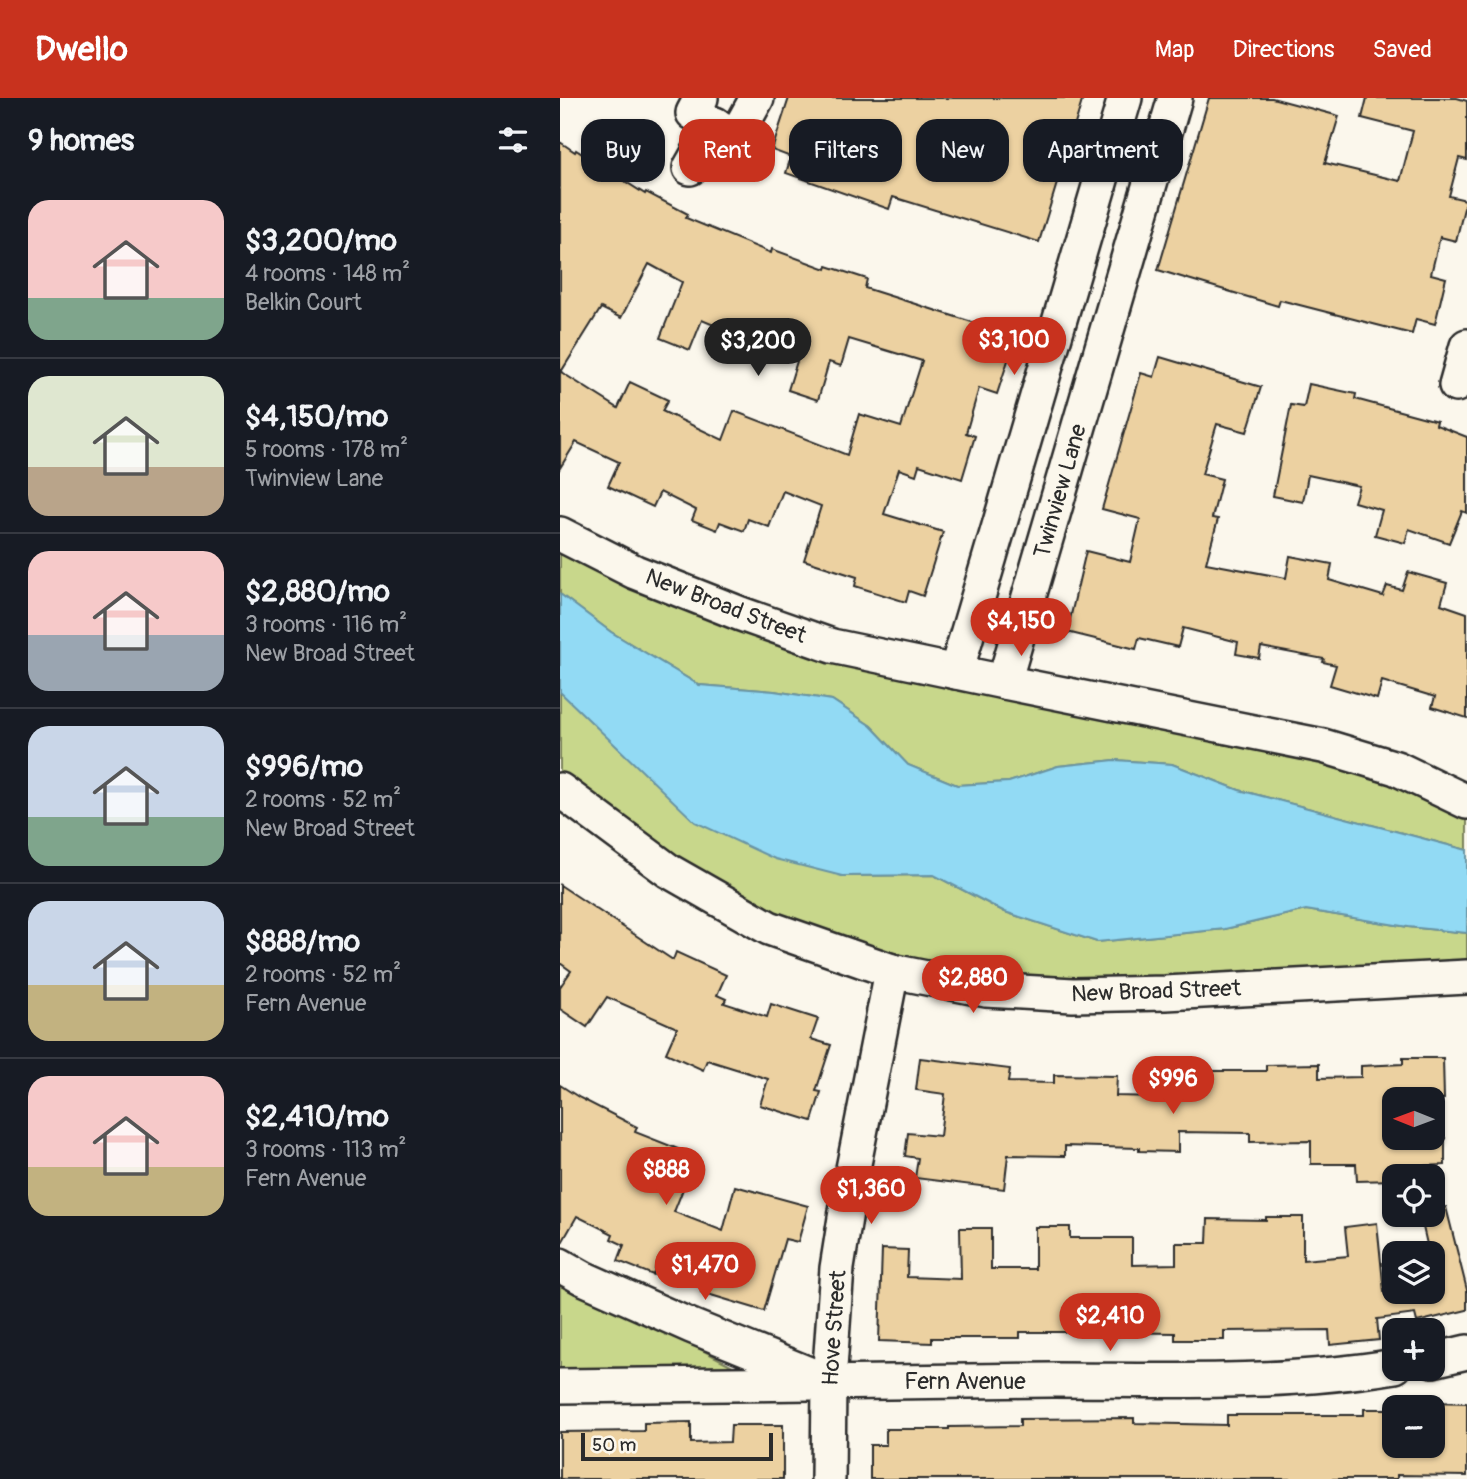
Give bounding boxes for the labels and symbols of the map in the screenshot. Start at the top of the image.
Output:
pin: $3,100 [957,317,1071,377]
pin: $3,200 [701,318,815,378]
street label: Twinview Lane [1027,420,1093,561]
street label: New Broad Street [642,562,811,650]
pin: $4,150 [964,598,1078,658]
pin: $2,880 [916,956,1030,1015]
street label: New Broad Street [1071,974,1242,1008]
pin: $996 [1132,1056,1214,1116]
north arrow [1382,1087,1446,1150]
pin: $888 [625,1148,707,1207]
pin: $1,360 [814,1166,928,1226]
pin: $1,470 [648,1242,762,1302]
street label: Hove Street [815,1268,853,1387]
pin: $2,410 [1053,1294,1167,1353]
street label: Fern Avenue [904,1367,1026,1396]
scale bar [581,1430,774,1462]

